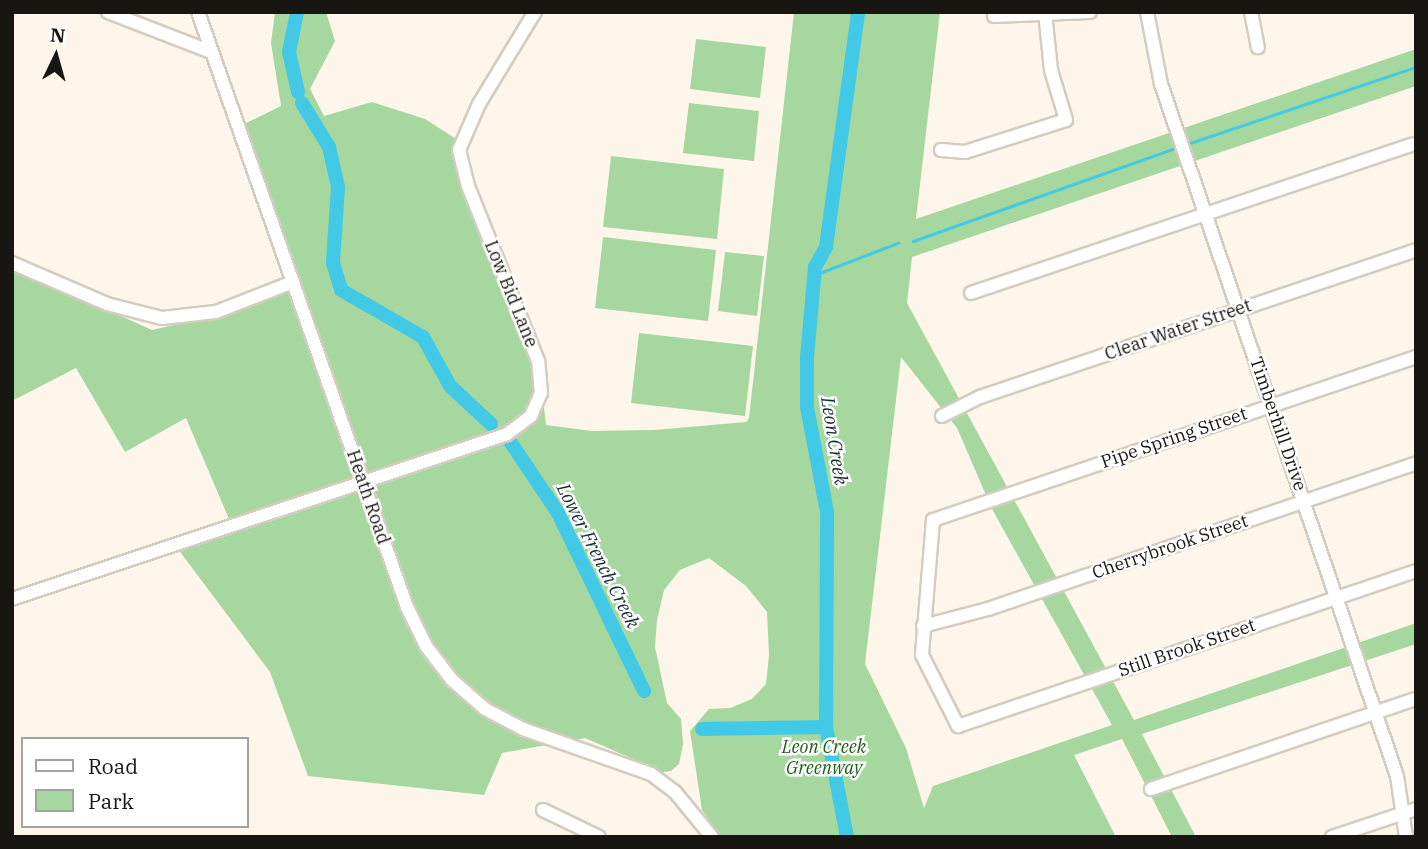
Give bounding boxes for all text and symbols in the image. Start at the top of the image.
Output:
north arrow [21,21,91,91]
text: N [49,22,66,48]
street label: Low Bid Lane [480,237,542,351]
street label: Clear Water Street [1102,295,1254,365]
street label: Timberhill Drive [1245,354,1311,494]
water label: Leon Creek [816,395,852,487]
street label: Pipe Spring Street [1098,403,1250,473]
street label: Heath Road [342,447,394,547]
water label: Lower French Creek [552,480,644,632]
street label: Cherrybrook Street [1089,510,1251,584]
street label: Still Brook Street [1116,614,1258,682]
legend [21,737,248,828]
park label: Leon Creek Greenway [782,737,866,780]
text: Road [88,752,138,780]
text: Park [88,787,134,815]

